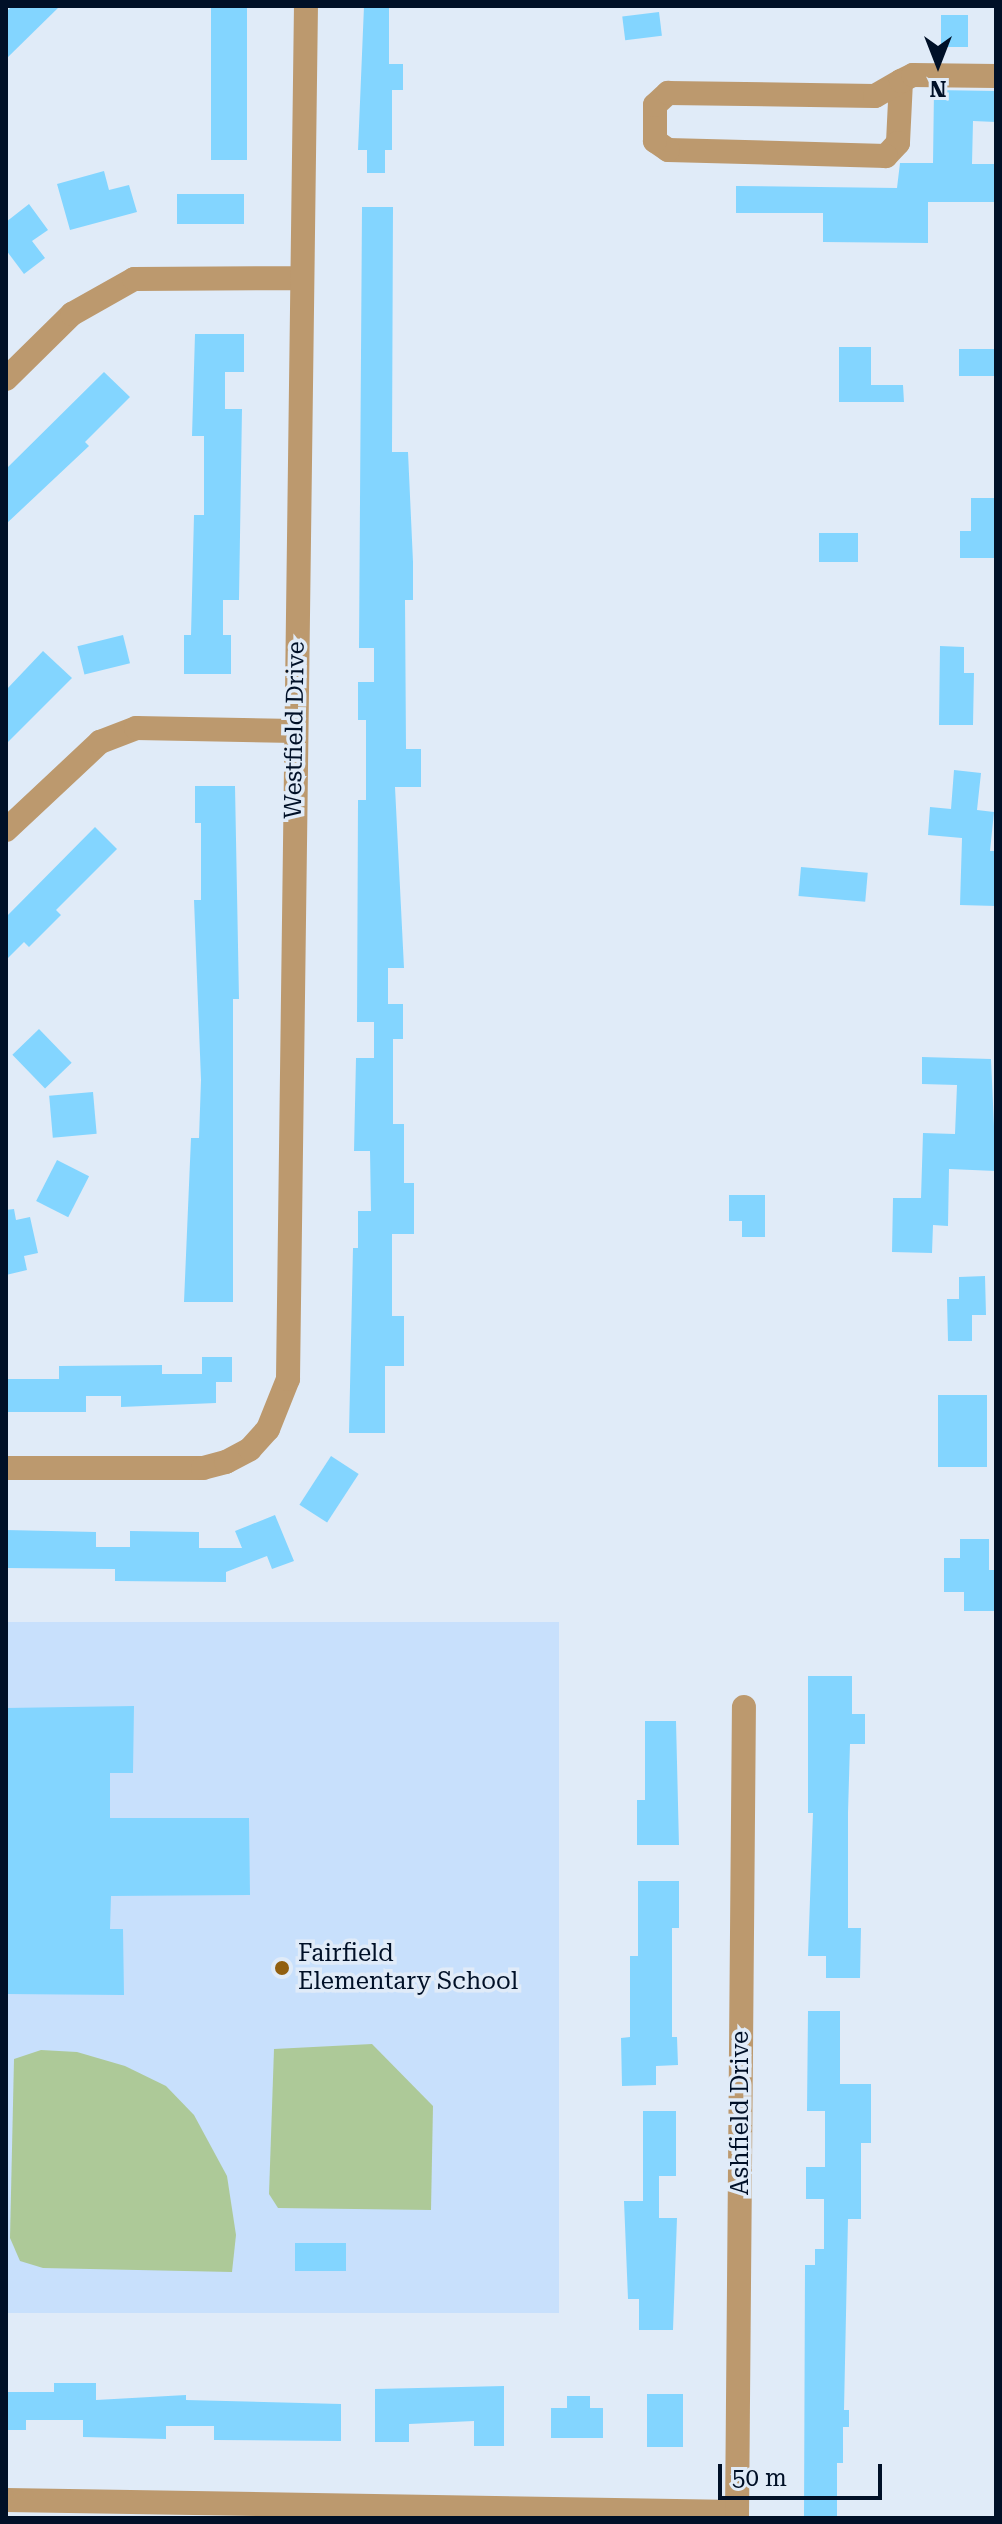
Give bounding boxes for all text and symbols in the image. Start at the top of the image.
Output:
north arrow [898,24,978,104]
text: N [930,76,946,101]
street label: Westfield Drive [279,641,311,819]
place label: Fairfield Elementary School [298,1940,518,1996]
marker: Fairfield Elementary School [273,1959,291,1977]
street label: Ashfield Drive [727,2031,755,2195]
scale bar [722,2448,886,2498]
text: 50 m [732,2464,787,2492]

